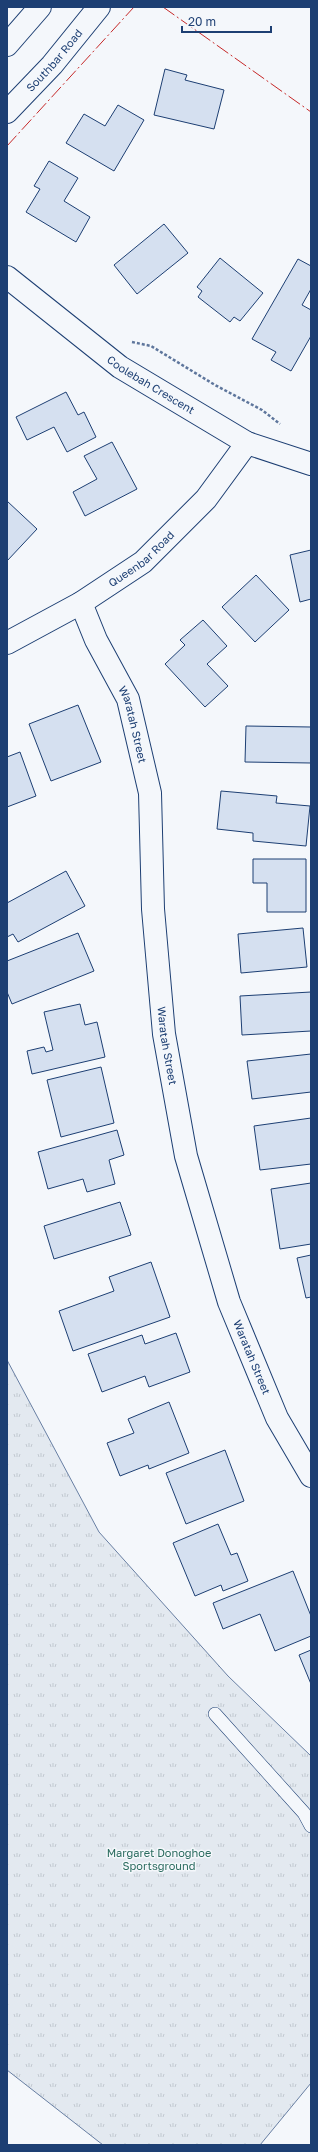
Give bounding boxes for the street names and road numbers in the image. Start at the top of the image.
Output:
street label: Southbar Road [23,26,84,94]
street label: Coolebah Crescent [105,352,197,416]
street label: Queenbar Road [106,528,176,589]
street label: Waratah Street [116,684,150,764]
street label: Waratah Street [156,1006,180,1086]
street label: Waratah Street [231,1318,273,1396]

